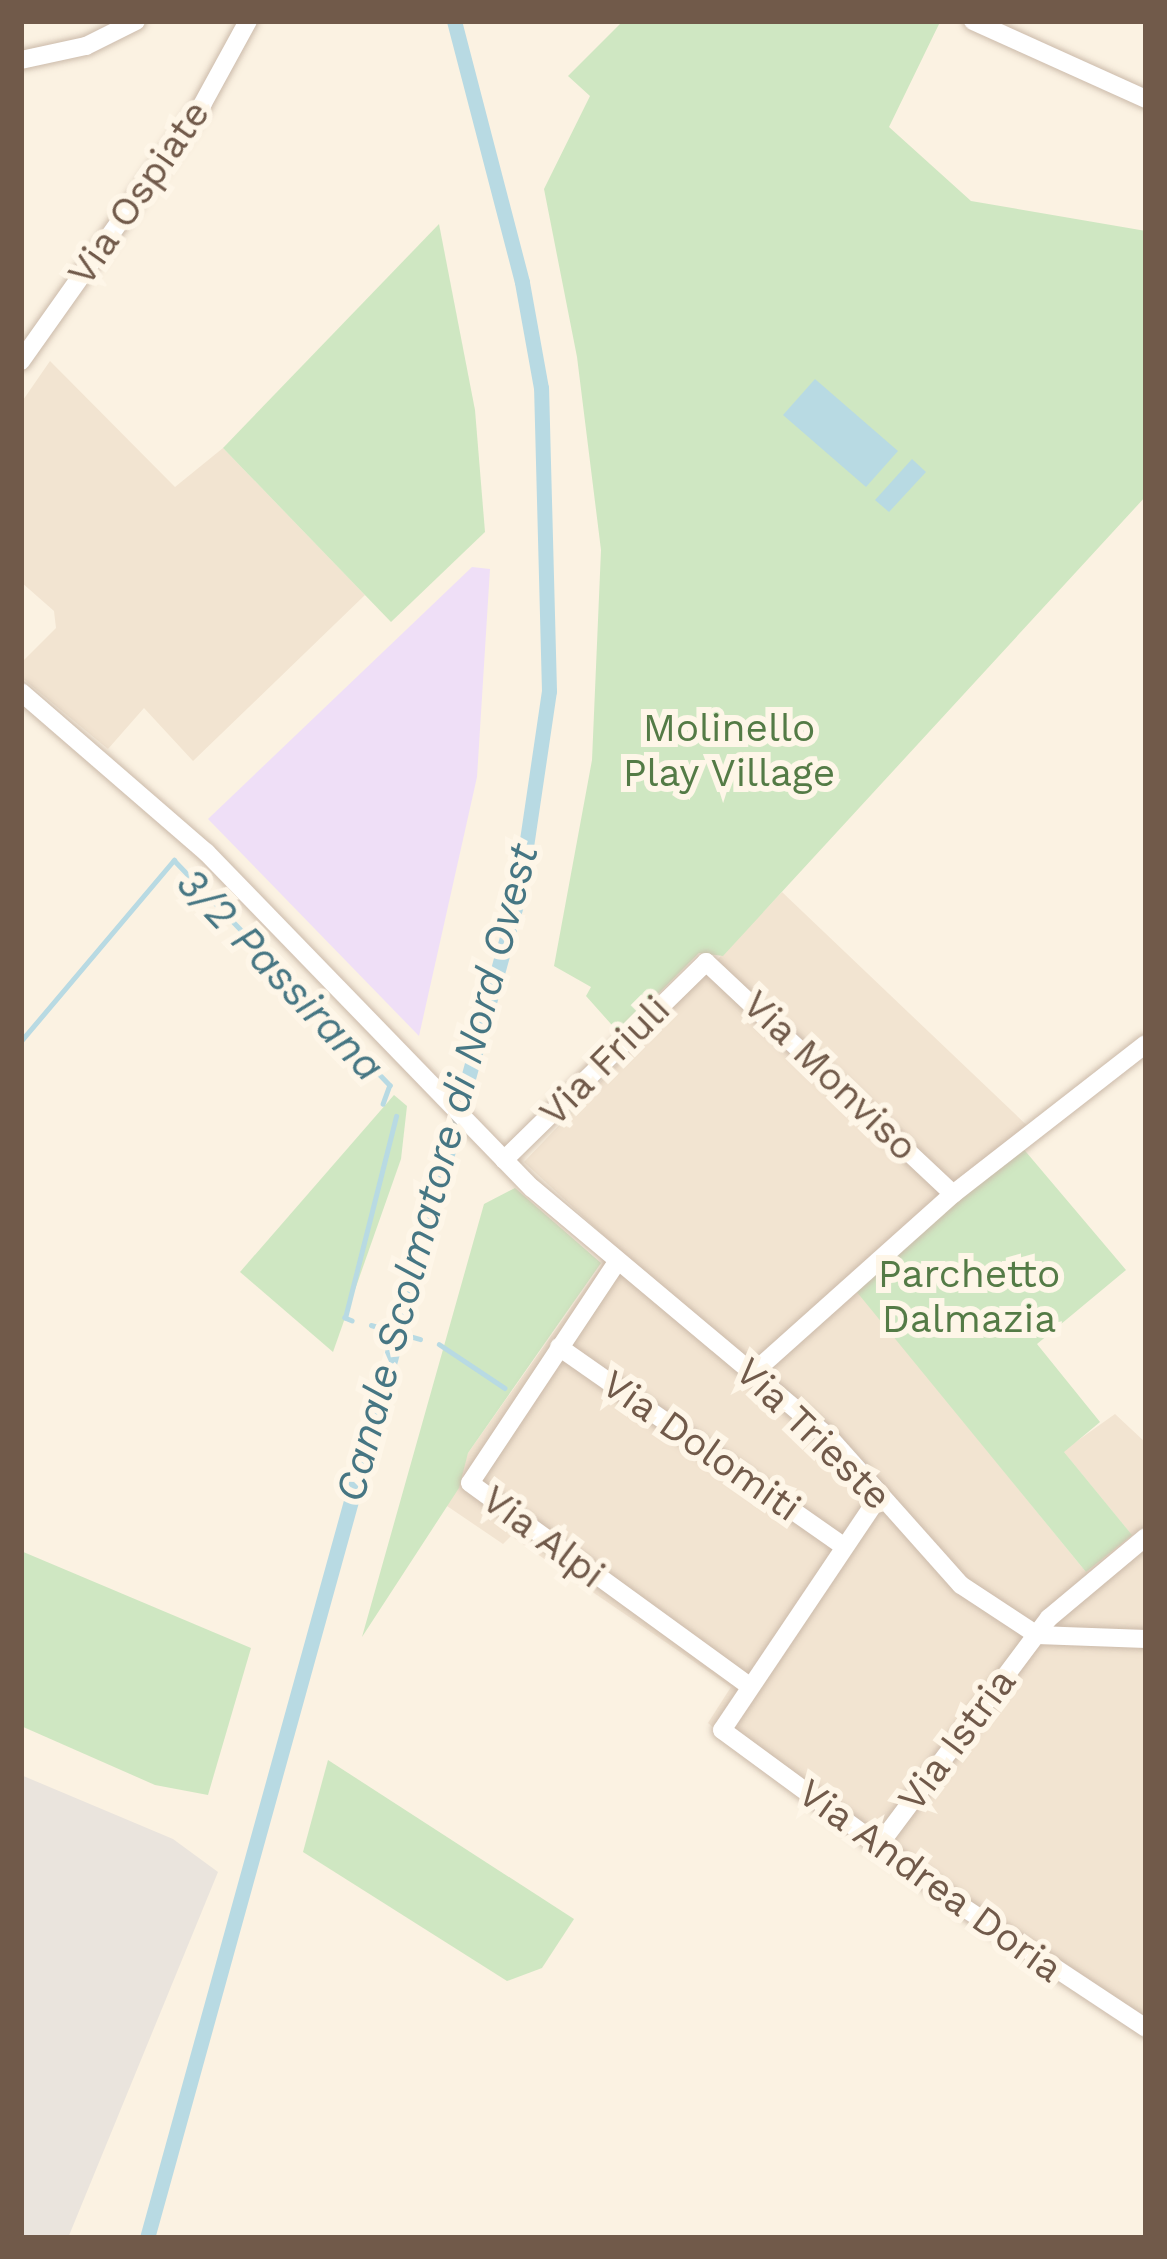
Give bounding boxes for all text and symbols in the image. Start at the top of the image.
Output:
street label: Via Ospiate [58,91,220,295]
park label: Molinello Play Village [622,706,836,797]
water label: Canale Scolmatore di Nord Ovest [325,839,549,1507]
water label: 3/2 Passirana [166,858,394,1092]
street label: Via Monviso [733,981,927,1171]
street label: Via Friuli [530,986,680,1136]
park label: Parchetto Dalmazia [878,1252,1060,1343]
street label: Via Trieste [725,1348,901,1520]
street label: Via Dolomiti [593,1360,809,1532]
street label: Via Alpi [472,1475,614,1599]
street label: Via Istria [888,1659,1026,1821]
street label: Via Andrea Doria [787,1768,1073,1994]

